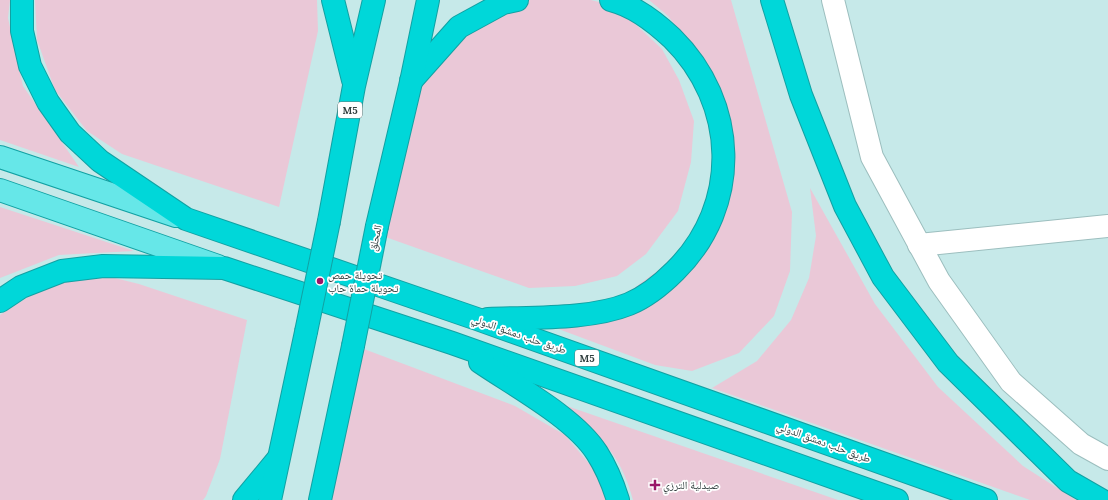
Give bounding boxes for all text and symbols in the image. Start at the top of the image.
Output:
road number: M5 [338,102,362,118]
street label: المحلق [365,224,385,252]
place label: تحويلة حمص تحويلة حماة حاب [328,268,399,295]
marker: تحويلة حمص تحويلة حماة حاب [315,276,325,286]
street label: طريق حلب دمشق الدولي [469,311,568,358]
road number: M5 [575,350,599,366]
street label: طريق حلب دمشق الدولي [774,418,873,467]
place label: صيدلية الترزي [663,478,719,494]
marker: صيدلية الترزي [650,480,660,490]

